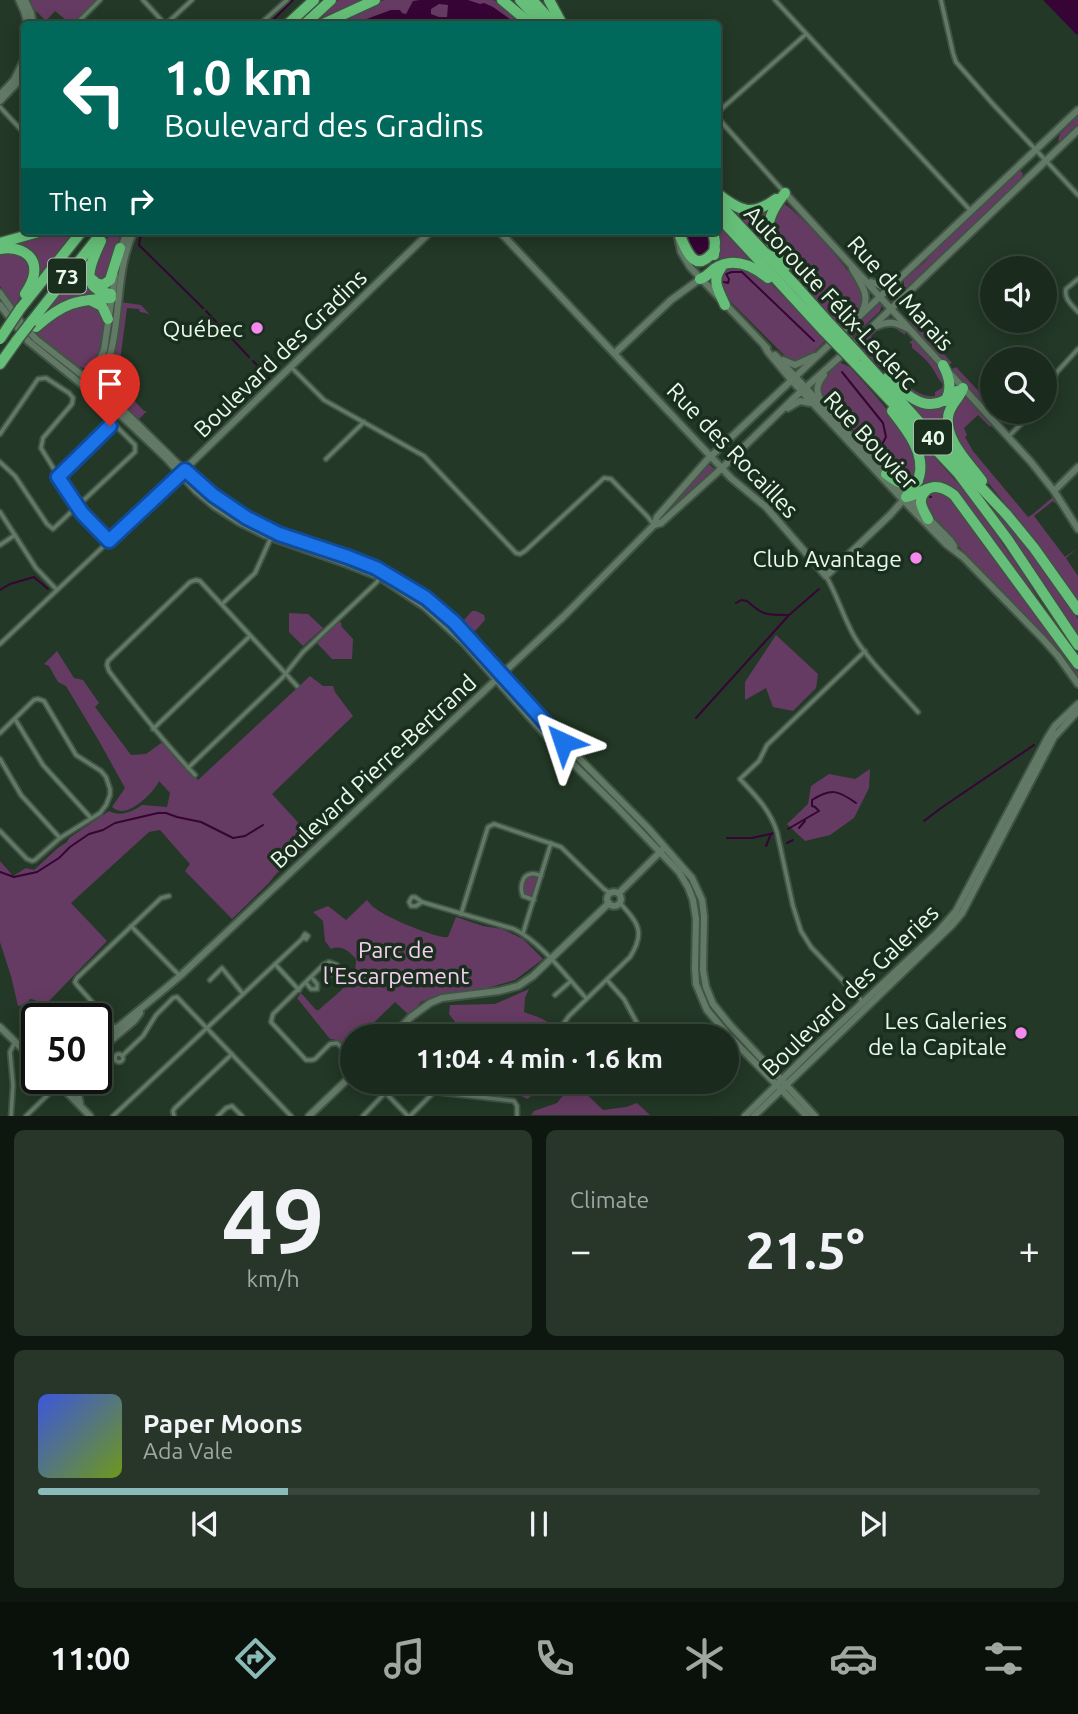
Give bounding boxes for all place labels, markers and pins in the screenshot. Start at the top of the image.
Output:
place label: Québec [162,316,243,341]
marker: Québec [249,320,265,336]
pin [80,354,140,426]
place label: Club Avantage [752,546,902,571]
marker: Club Avantage [908,550,924,566]
place label: Les Galeries de la Capitale [868,1008,1007,1059]
marker: Les Galeries de la Capitale [1013,1025,1029,1041]

